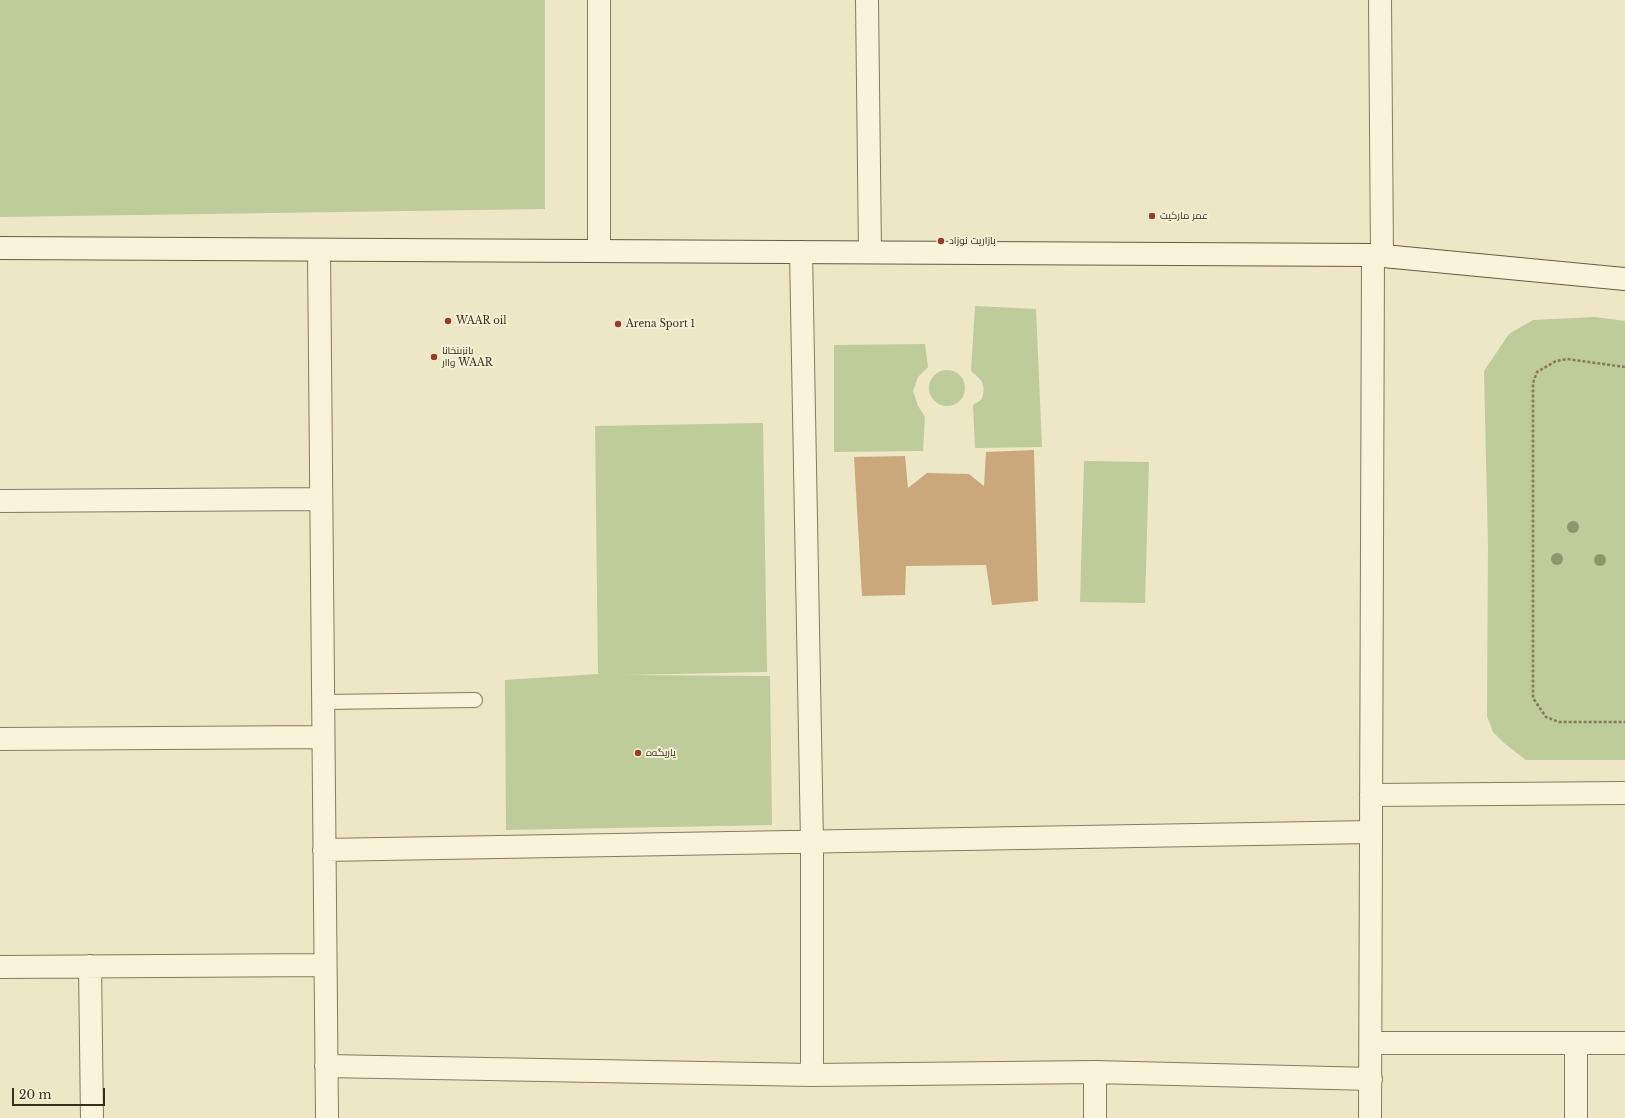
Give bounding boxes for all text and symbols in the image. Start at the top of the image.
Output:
place label: عمر ماركيت [1160,210,1208,222]
marker: عمر ماركيت [1147,211,1157,221]
place label: بازاريت نوزاد [949,235,996,247]
marker: بازاريت نوزاد [936,236,946,246]
place label: WAAR oil [456,315,506,327]
marker: WAAR oil [443,316,453,326]
place label: Arena Sport 1 [626,318,695,330]
marker: Arena Sport 1 [613,319,623,329]
place label: پانزینخانا واار WAAR [442,345,493,368]
marker: پانزینخانا واار WAAR [429,352,439,362]
place label: یاریگه‌ه [646,747,676,759]
marker: یاریگه‌ه [633,748,643,758]
scale bar [14,1080,107,1106]
text: 20 m [19,1087,51,1102]

